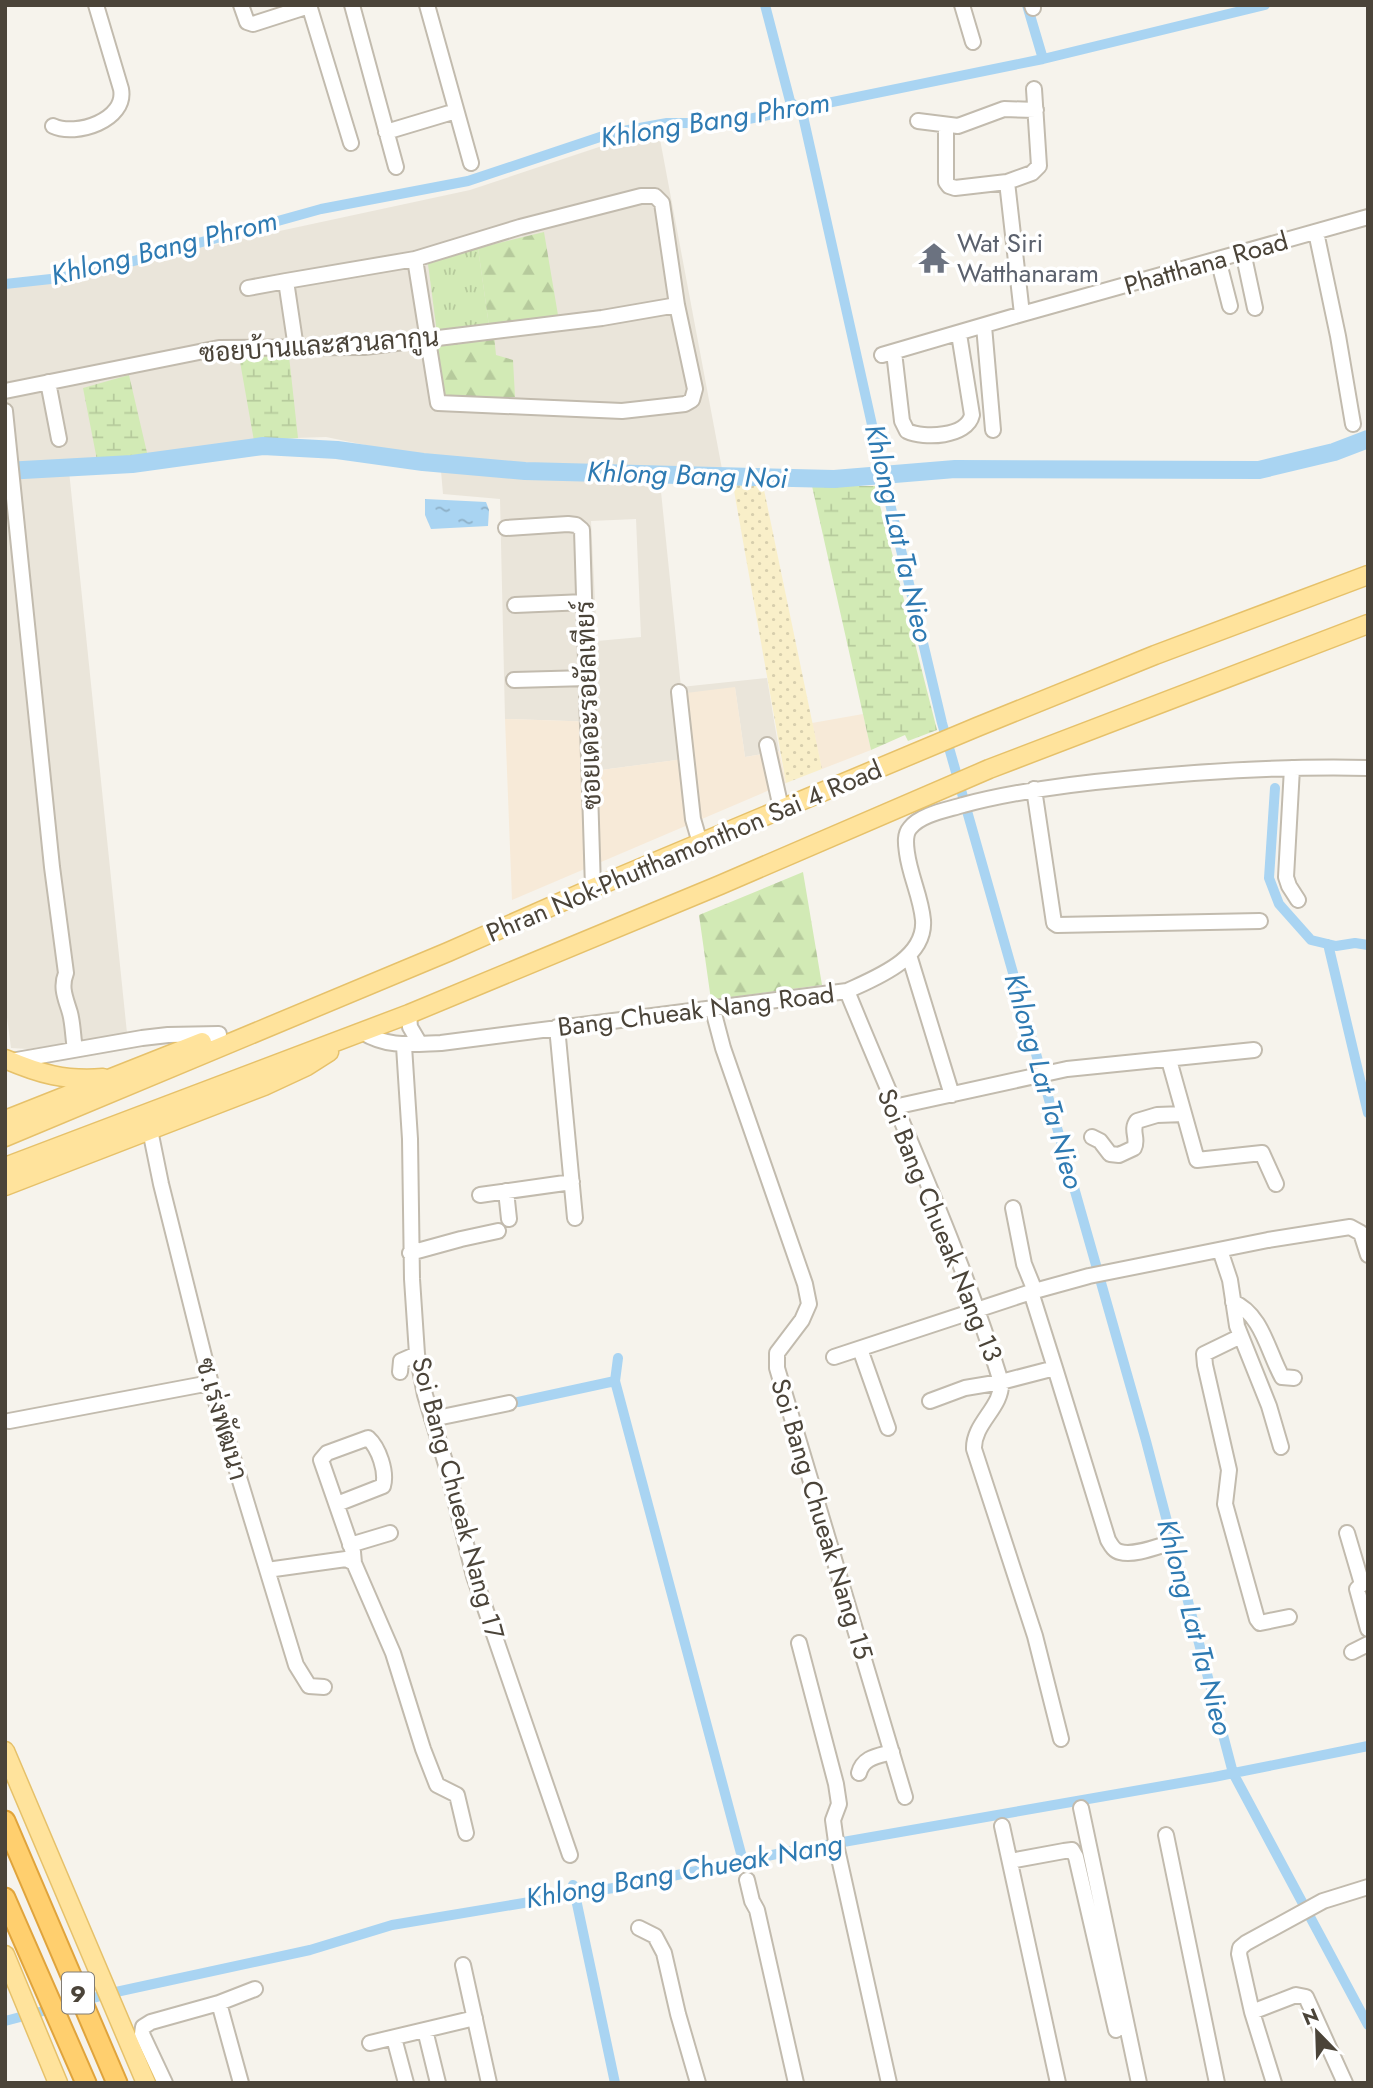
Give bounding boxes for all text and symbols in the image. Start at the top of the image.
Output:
water label: Khlong Bang Phrom [597,82,833,158]
water label: Khlong Bang Phrom [47,200,281,296]
street label: Phatthana Road [1119,221,1293,305]
place label: Wat Siri Watthanaram [957,224,1099,292]
temple icon: Wat Siri Watthanaram [917,241,951,275]
street label: ซอยบ้านและสวนลากูน [198,318,440,372]
water label: Khlong Lat Ta Nieo [854,420,944,646]
water label: Khlong Bang Noi [586,451,789,499]
street label: ซอยเดอะรอยัลเทียร์ [565,600,611,810]
street label: Phran Nok-Phutthamonthon Sai 4 Road [480,750,888,952]
water label: Khlong Lat Ta Nieo [994,969,1094,1194]
street label: Bang Chueak Nang Road [555,974,837,1046]
street label: Soi Bang Chueak Nang 13 [868,1083,1012,1367]
street label: ซ.เร่งพัฒนา [186,1353,258,1485]
street label: Soi Bang Chueak Nang 17 [402,1353,514,1644]
street label: Soi Bang Chueak Nang 15 [761,1374,883,1664]
water label: Khlong Lat Ta Nieo [1146,1514,1244,1740]
water label: Khlong Bang Chueak Nang [522,1823,846,1919]
road number: 9 [62,1972,94,2014]
north arrow [1282,1997,1352,2067]
text: N [1298,2001,1323,2032]

